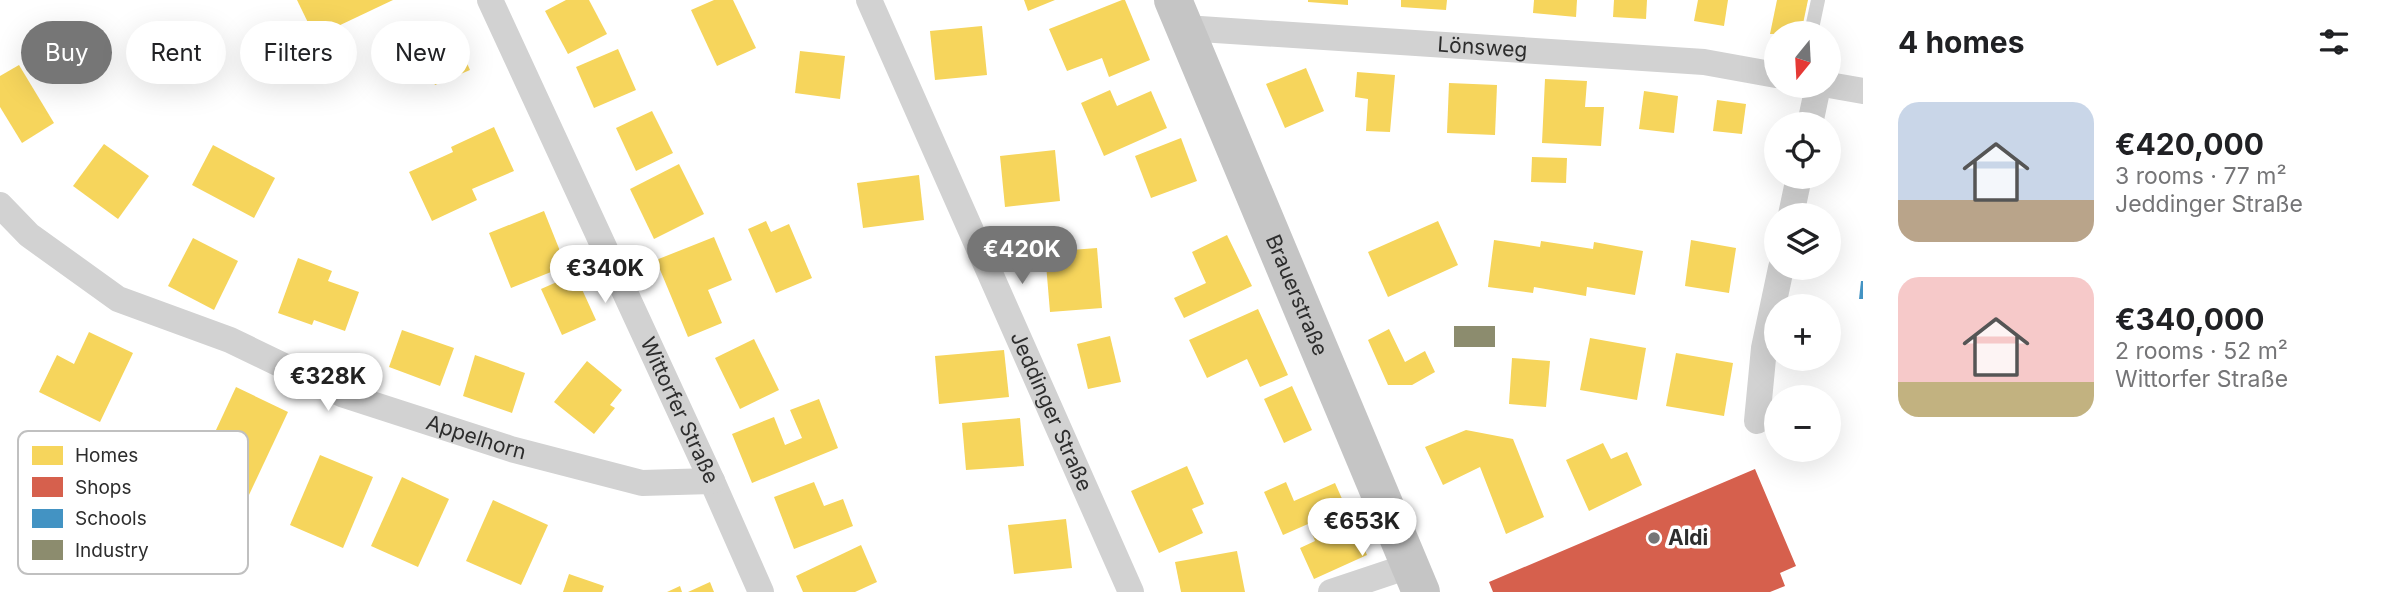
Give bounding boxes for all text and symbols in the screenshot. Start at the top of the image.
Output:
chip: Buy [21,21,112,84]
chip: Rent [126,21,226,84]
chip: Filters [240,21,357,84]
chip: New [371,21,470,84]
north arrow [1764,21,1841,98]
map controls [1764,21,1841,462]
icon: filters [2315,23,2353,61]
text: 4 homes [1898,24,2025,60]
street label: Lönsweg [1437,32,1528,62]
button: locate [1764,112,1841,189]
text: €420,000 [2115,126,2264,162]
icon: home [1954,130,2038,214]
text: 3 rooms · 77 m² [2115,162,2287,190]
text: Jeddinger Straße [2115,190,2303,218]
button: layers [1764,203,1841,280]
pin: €420K [973,226,1071,286]
street label: Brauerstraße [1261,231,1334,359]
text: €420K [983,235,1061,263]
pin: €340K [556,246,654,305]
text: €340K [566,254,644,282]
button: + [1764,294,1841,371]
text: €340,000 [2115,301,2264,337]
icon: home [1954,305,2038,389]
street label: Jeddinger Straße [1005,328,1098,495]
street label: Wittorfer Straße [635,333,724,487]
text: 2 rooms · 52 m² [2115,337,2288,365]
pin: €328K [279,354,377,413]
text: €328K [290,362,366,390]
text: Wittorfer Straße [2115,365,2288,393]
button: − [1764,385,1841,462]
street label: Appelhorn [423,409,529,464]
legend [18,431,248,574]
text: Homes [75,444,138,467]
text: Shops [75,476,131,499]
pin: €653K [1313,498,1411,558]
text: Schools [75,507,147,530]
text: €653K [1324,507,1400,535]
place label: Aldi [1668,525,1708,550]
marker: Aldi [1646,530,1662,546]
text: Industry [75,539,149,562]

